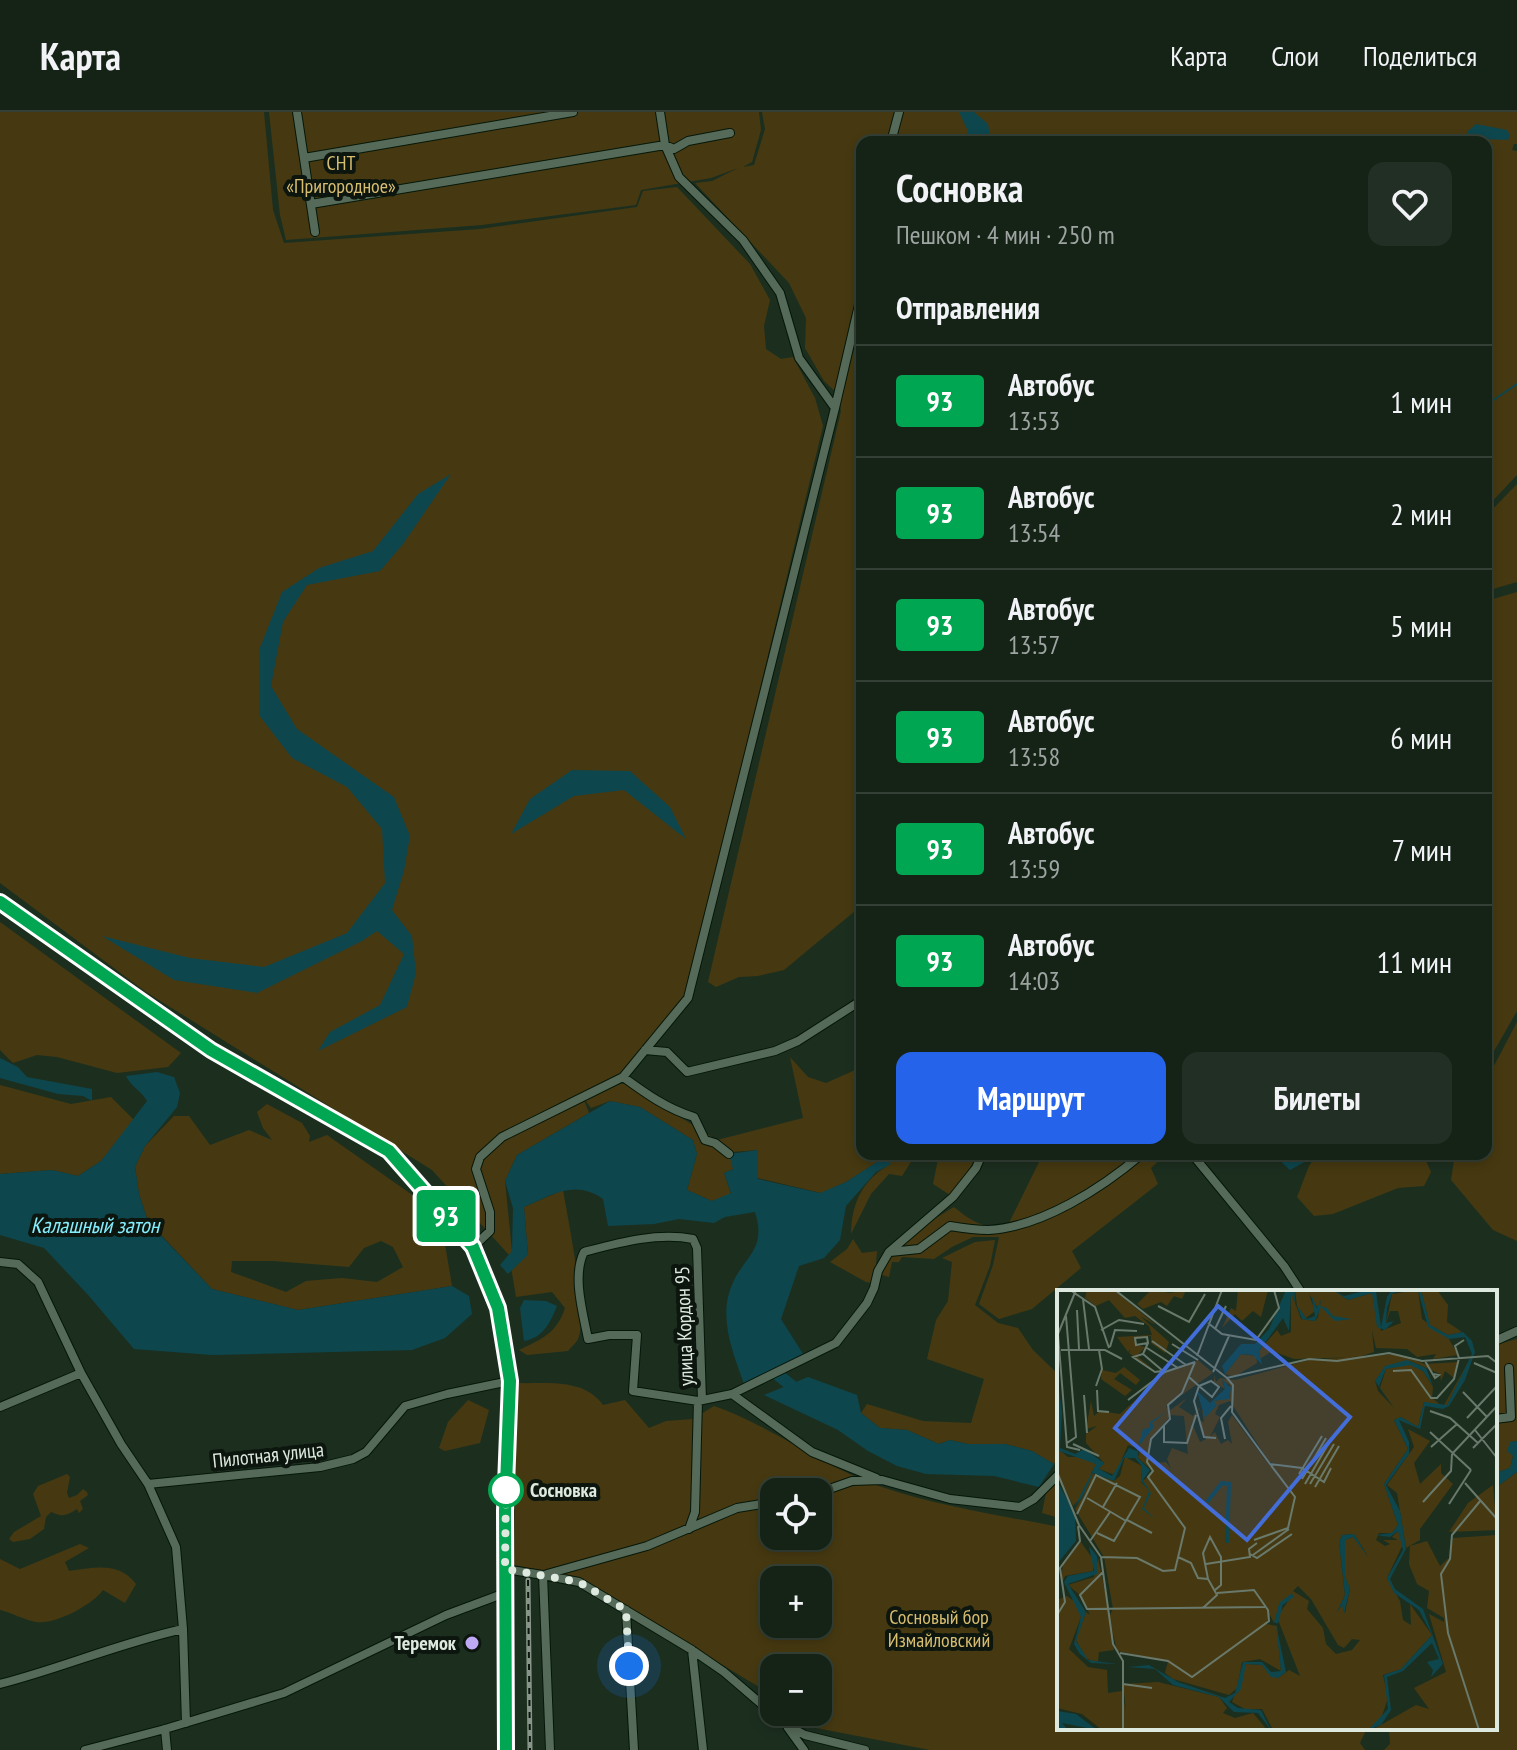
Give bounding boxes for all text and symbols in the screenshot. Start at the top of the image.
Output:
text: Карта [40,31,121,80]
text: Карта [1170,37,1227,74]
text: Слои [1271,37,1319,74]
text: Поделиться [1363,37,1477,74]
park label: СНТ «Пригородное» [286,150,396,199]
button: heart [1368,162,1452,246]
text: Сосновка [896,163,1023,212]
text: Пешком · 4 мин · 250 m [896,218,1115,251]
text: Отправления [896,288,1040,327]
text: Автобус [1008,365,1095,404]
text: 93 [927,382,953,419]
text: 1 мин [1390,382,1452,421]
text: 13:53 [1008,404,1060,437]
text: Автобус [1008,477,1095,516]
text: 93 [927,494,953,531]
text: 2 мин [1390,494,1452,533]
text: 13:54 [1008,516,1060,549]
text: Автобус [1008,589,1095,628]
text: 93 [927,606,953,643]
text: 5 мин [1390,606,1452,645]
text: 13:57 [1008,628,1060,661]
text: Автобус [1008,701,1095,740]
text: 93 [927,718,953,755]
text: 6 мин [1390,718,1452,757]
text: 13:58 [1008,740,1060,773]
text: Автобус [1008,813,1095,852]
text: 93 [927,830,953,867]
text: 7 мин [1392,830,1452,869]
text: 13:59 [1008,852,1060,885]
text: Автобус [1008,925,1095,964]
text: 93 [927,942,953,979]
text: 11 мин [1377,942,1452,981]
text: 14:03 [1008,964,1060,997]
button: Маршрут [896,1052,1166,1144]
button: Билеты [1182,1052,1452,1144]
line badge: 93 [410,1190,482,1242]
text: 93 [433,1197,459,1234]
water label: Калашный затон [31,1211,162,1239]
street label: улица Кордон 95 [669,1266,699,1386]
inset map [1057,1290,1497,1730]
street label: Пилотная улица [211,1436,325,1474]
marker: Сосновка [489,1473,523,1507]
place label: Сосновка [530,1477,597,1503]
map controls [760,1478,832,1726]
button: locate [760,1478,832,1550]
button: + [760,1566,832,1638]
park label: Сосновый бор Измайловский [888,1604,990,1653]
place label: Теремок [394,1630,457,1656]
marker: Теремок [463,1634,481,1652]
your location [609,1646,649,1686]
button: − [760,1654,832,1726]

